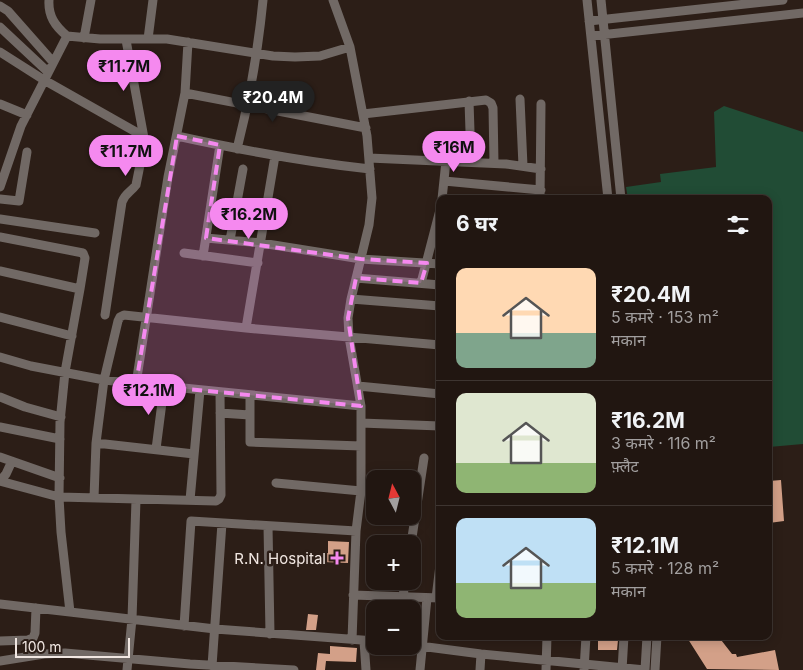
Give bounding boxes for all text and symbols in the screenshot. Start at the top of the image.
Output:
pin: ₹11.7M [83,49,165,92]
text: ₹11.7M [98,56,150,76]
pin: ₹20.4M [232,80,314,123]
text: ₹20.4M [243,87,303,107]
pin: ₹16M [424,130,484,173]
pin: ₹11.7M [85,134,167,177]
text: ₹16M [433,137,475,157]
text: ₹11.7M [100,141,152,161]
pin: ₹16.2M [208,198,290,240]
text: ₹16.2M [221,204,277,224]
text: 6 घर [456,211,497,236]
icon: filters [724,211,752,239]
text: ₹20.4M [611,282,691,307]
icon: home [496,288,556,348]
text: 5 कमरे · 153 m² [611,307,719,327]
text: मकान [611,330,646,350]
pin: ₹12.1M [108,374,190,416]
text: ₹12.1M [123,380,175,400]
text: ₹16.2M [611,408,685,433]
icon: home [496,413,556,473]
text: 3 कमरे · 116 m² [611,433,716,453]
text: फ़्लैट [611,456,639,476]
north arrow [366,470,421,525]
map controls [366,470,421,655]
text: ₹12.1M [611,533,679,558]
button: + [366,535,421,590]
icon: home [496,538,556,598]
place label: R.N. Hospital [234,549,326,568]
marker: R.N. Hospital [330,551,344,565]
text: 5 कमरे · 128 m² [611,558,719,578]
text: मकान [611,581,646,601]
button: − [366,600,421,655]
scale bar [15,635,130,658]
text: 100 m [22,638,62,655]

